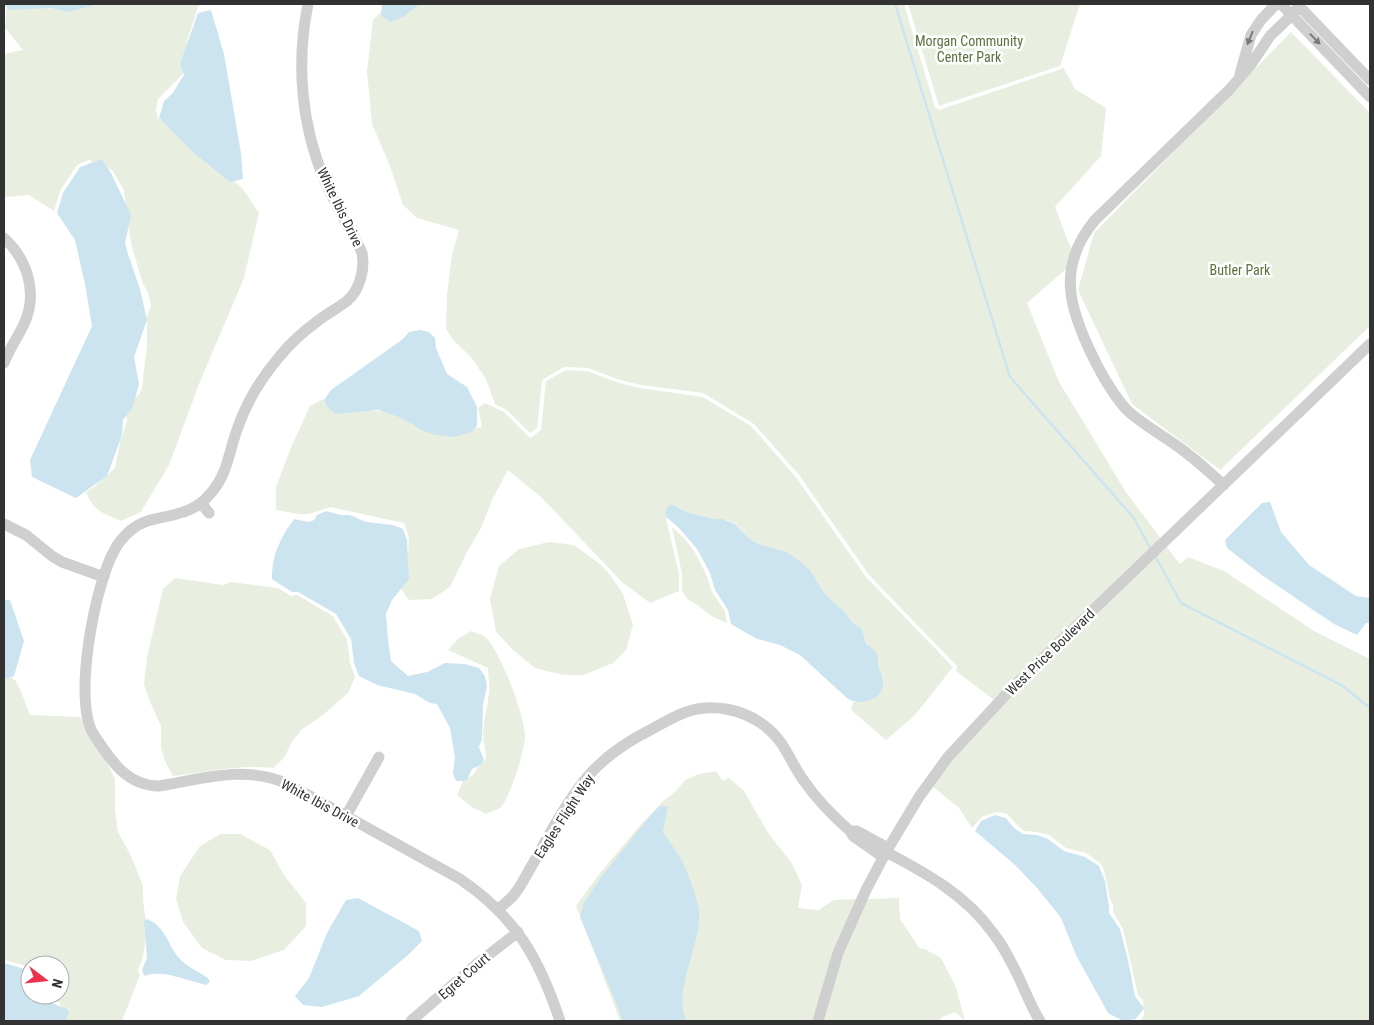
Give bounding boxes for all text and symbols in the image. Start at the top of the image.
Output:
one-way arrow [1246,31,1254,45]
park label: Morgan Community Center Park [915,33,1023,65]
one-way arrow [1309,33,1321,45]
street label: White Ibis Drive [314,165,366,249]
park label: Butler Park [1210,262,1271,278]
street label: West Price Boulevard [1002,606,1098,698]
street label: Eagles Flight Way [531,771,597,861]
street label: White Ibis Drive [278,776,362,830]
street label: Egret Court [435,950,493,1002]
north arrow [20,955,70,1005]
text: N [49,977,66,990]

